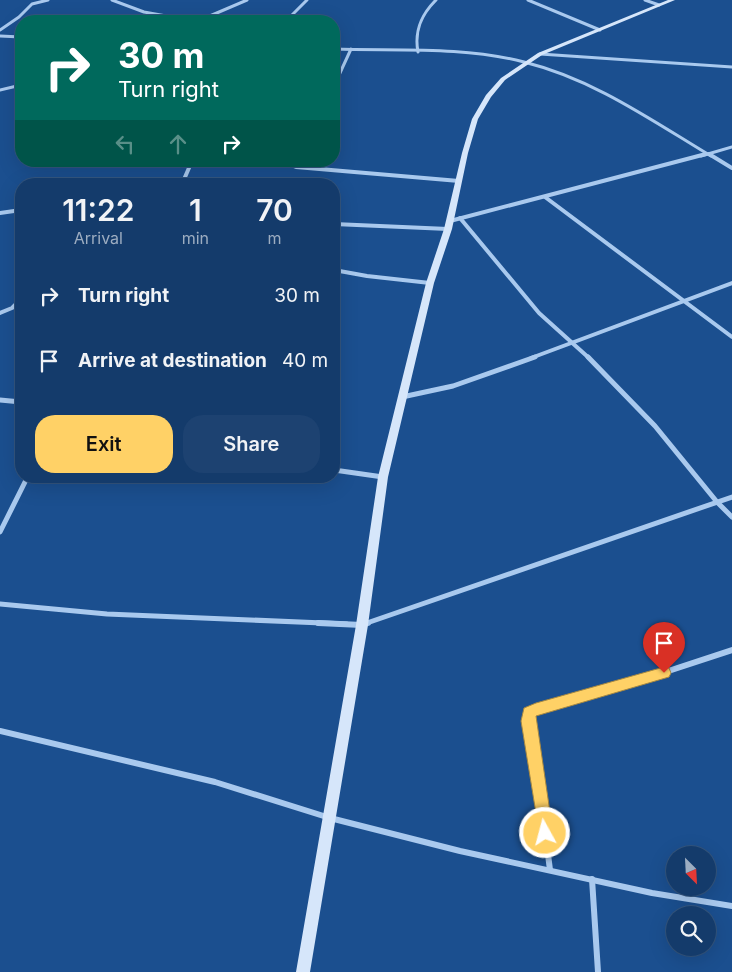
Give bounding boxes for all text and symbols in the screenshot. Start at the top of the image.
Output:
text: 30 m [118,34,204,76]
icon: right [35,35,100,100]
text: Turn right [118,76,219,102]
icon: left [111,130,139,158]
icon: ahead [164,130,192,158]
icon: right [217,130,245,158]
text: 11:22 [62,192,135,228]
text: 1 [189,192,202,228]
text: 70 [256,192,293,228]
text: Arrival [74,228,123,248]
text: min [182,228,209,248]
text: m [267,228,282,248]
icon: right [35,282,63,310]
text: Turn right [78,284,169,307]
text: 30 m [274,284,320,307]
icon: arrive [35,347,63,375]
text: Arrive at destination [78,349,267,372]
text: 40 m [282,349,328,372]
button: Exit [35,415,173,473]
button: Share [183,415,320,473]
pin [643,622,685,673]
icon: arrive [650,629,678,657]
position arrow [518,806,570,858]
north arrow [666,846,716,896]
map controls [666,846,716,956]
button: search [666,906,716,956]

